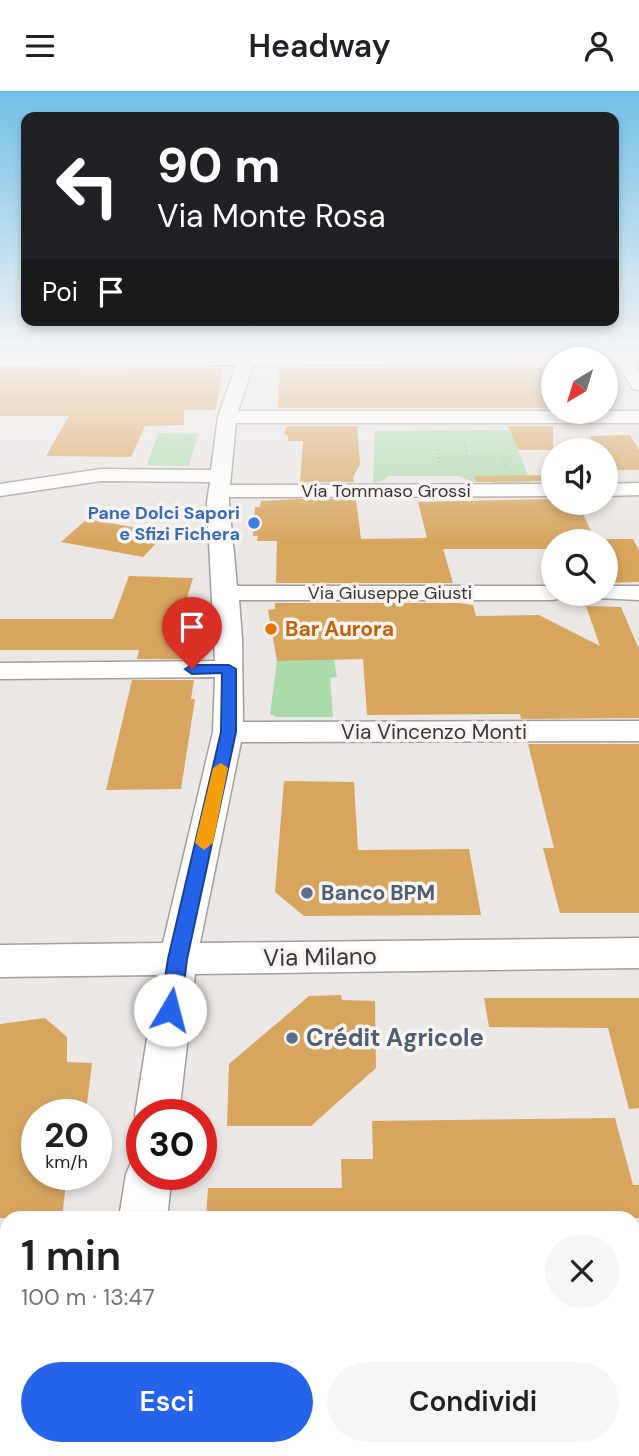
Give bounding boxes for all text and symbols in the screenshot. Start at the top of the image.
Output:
text: Headway [248,25,391,67]
icon: menu [21,27,59,65]
icon: person [580,27,618,65]
text: 90 m [157,133,280,197]
icon: left [42,140,133,231]
text: Via Monte Rosa [157,195,386,237]
icon: arrive [92,273,130,311]
text: Poi [42,275,78,309]
north arrow [541,347,618,423]
map controls [541,347,618,606]
button: sound [541,438,618,515]
street label: Via Tommaso Grossi [301,479,471,503]
place label: Pane Dolci Sapori e Sfizi Fichera [88,501,240,546]
marker: Pane Dolci Sapori e Sfizi Fichera [246,515,262,531]
button: search [541,529,618,606]
street label: Via Giuseppe Giusti [308,581,472,605]
pin [162,597,222,669]
icon: arrive [173,608,211,646]
place label: Bar Aurora [285,615,394,643]
marker: Bar Aurora [263,621,279,637]
street label: Via Vincenzo Monti [341,718,527,746]
place label: Banco BPM [321,879,435,907]
marker: Banco BPM [299,885,315,901]
street label: Via Milano [263,940,377,973]
position arrow [133,973,207,1047]
place label: Crédit Agricole [306,1022,484,1053]
marker: Crédit Agricole [284,1030,300,1046]
speed limit sign: 30 [126,1099,217,1190]
text: 20 [44,1112,89,1158]
text: km/h [45,1150,88,1174]
text: 1 min [21,1228,121,1283]
button: close [545,1234,619,1308]
text: 100 m · 13:47 [21,1282,155,1312]
button: Esci [21,1362,313,1442]
button: Condividi [327,1362,619,1442]

